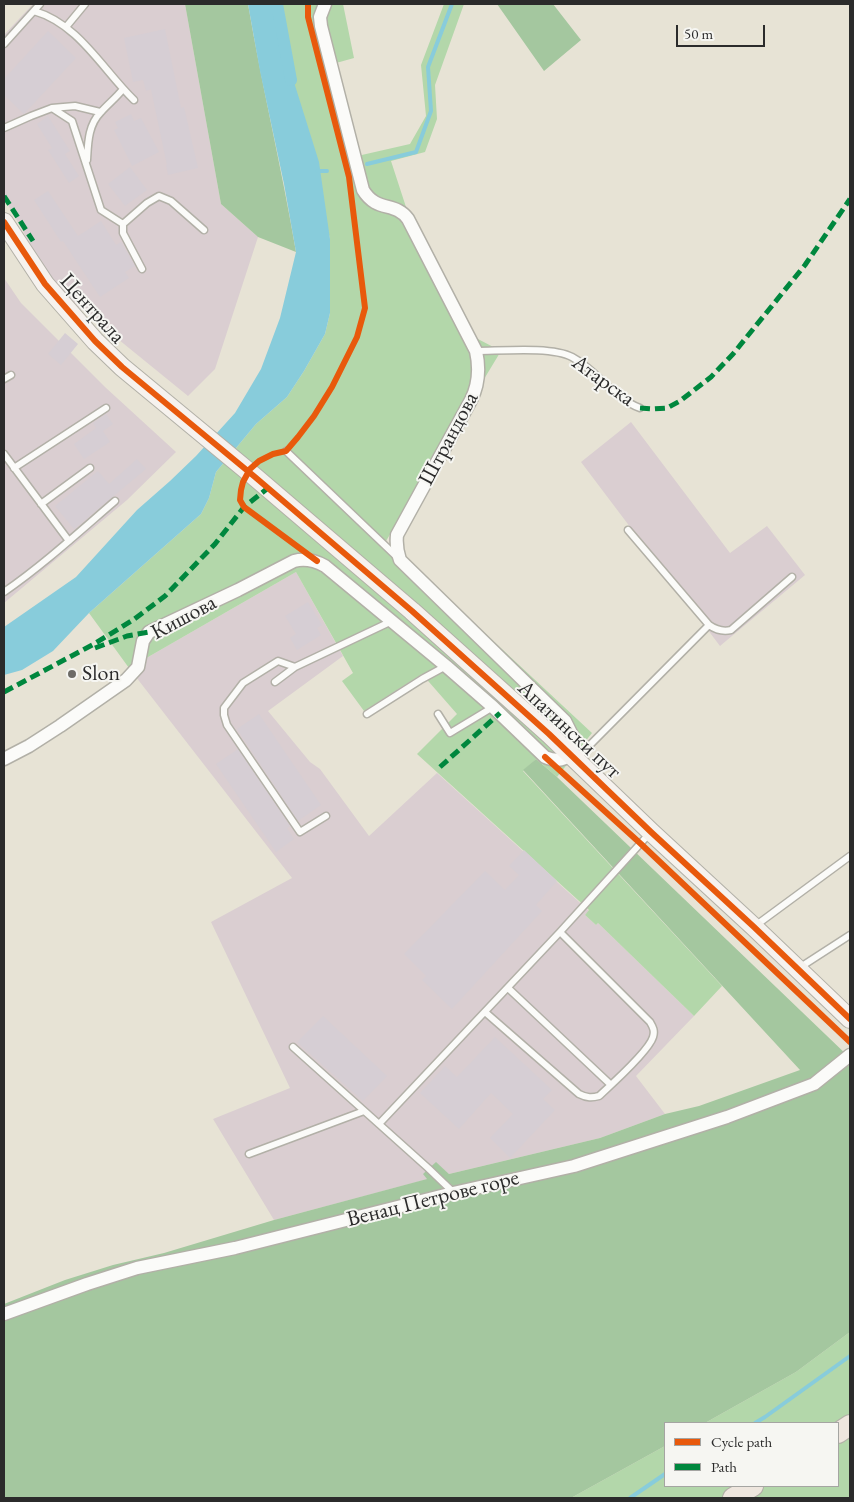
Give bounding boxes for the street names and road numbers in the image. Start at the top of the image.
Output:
street label: Централа [54,268,130,350]
street label: Атарска [566,349,640,413]
street label: Штрандова [413,388,485,490]
street label: Кишова [147,590,221,646]
street label: Апатински пут [512,675,626,785]
street label: Венац Петрове горе [344,1165,522,1233]

